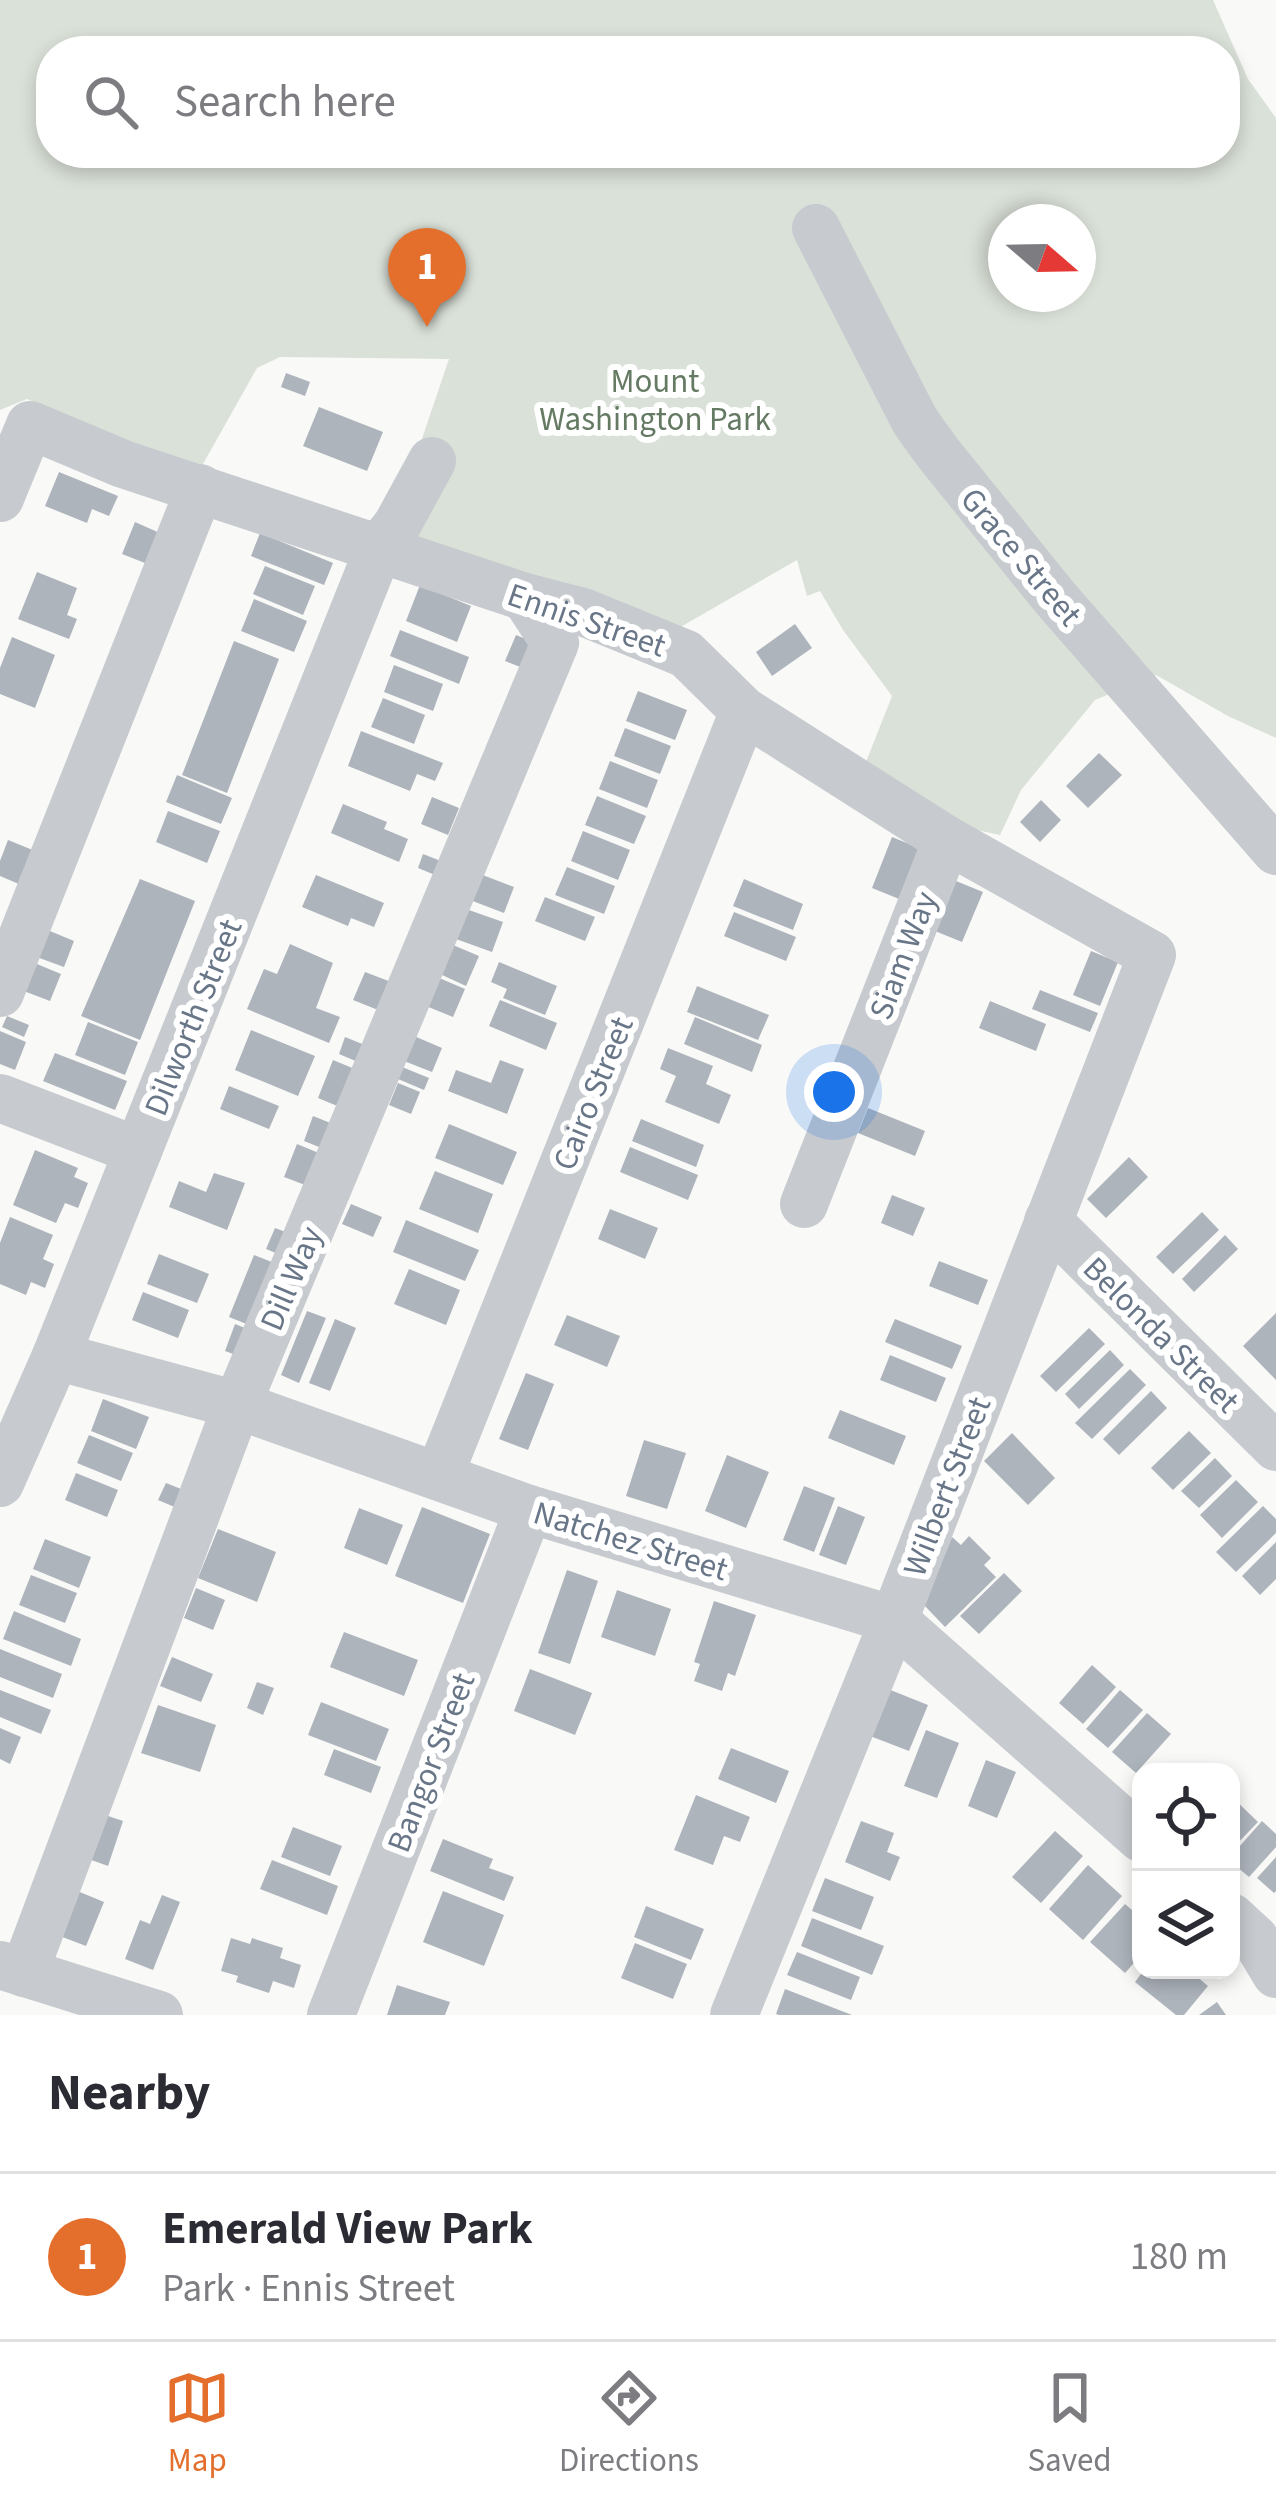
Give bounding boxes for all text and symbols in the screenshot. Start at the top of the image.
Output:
search box [36,36,1240,168]
icon: search [78,69,144,135]
text: Search here [174,70,396,134]
north arrow [988,204,1096,312]
pin: 1 [388,228,466,327]
park label: Mount Washington Park [539,358,771,443]
street label: Grace Street [949,478,1093,636]
street label: Ennis Street [501,571,672,669]
street label: Siam Way [857,884,950,1026]
street label: Dilworth Street [133,912,254,1123]
street label: Cairo Street [541,1010,646,1177]
your location [804,1062,864,1122]
street label: Dill Way [248,1219,335,1338]
street label: Belonda Street [1072,1246,1250,1424]
street label: Wilbert Street [892,1390,1003,1583]
street label: Natchez Street [528,1490,734,1593]
street label: Bangor Street [376,1666,487,1859]
map controls [1132,1763,1240,1979]
button: locate [1132,1763,1240,1871]
button: layers [1132,1871,1240,1979]
text: Nearby [48,2057,210,2129]
text: Emerald View Park [162,2197,533,2261]
text: 1 [77,2229,97,2285]
text: 180 m [1130,2229,1228,2285]
text: Park · Ennis Street [162,2261,455,2317]
tab: Map [164,2365,230,2484]
tab: Directions [559,2365,699,2484]
tab: Saved [1027,2365,1112,2484]

